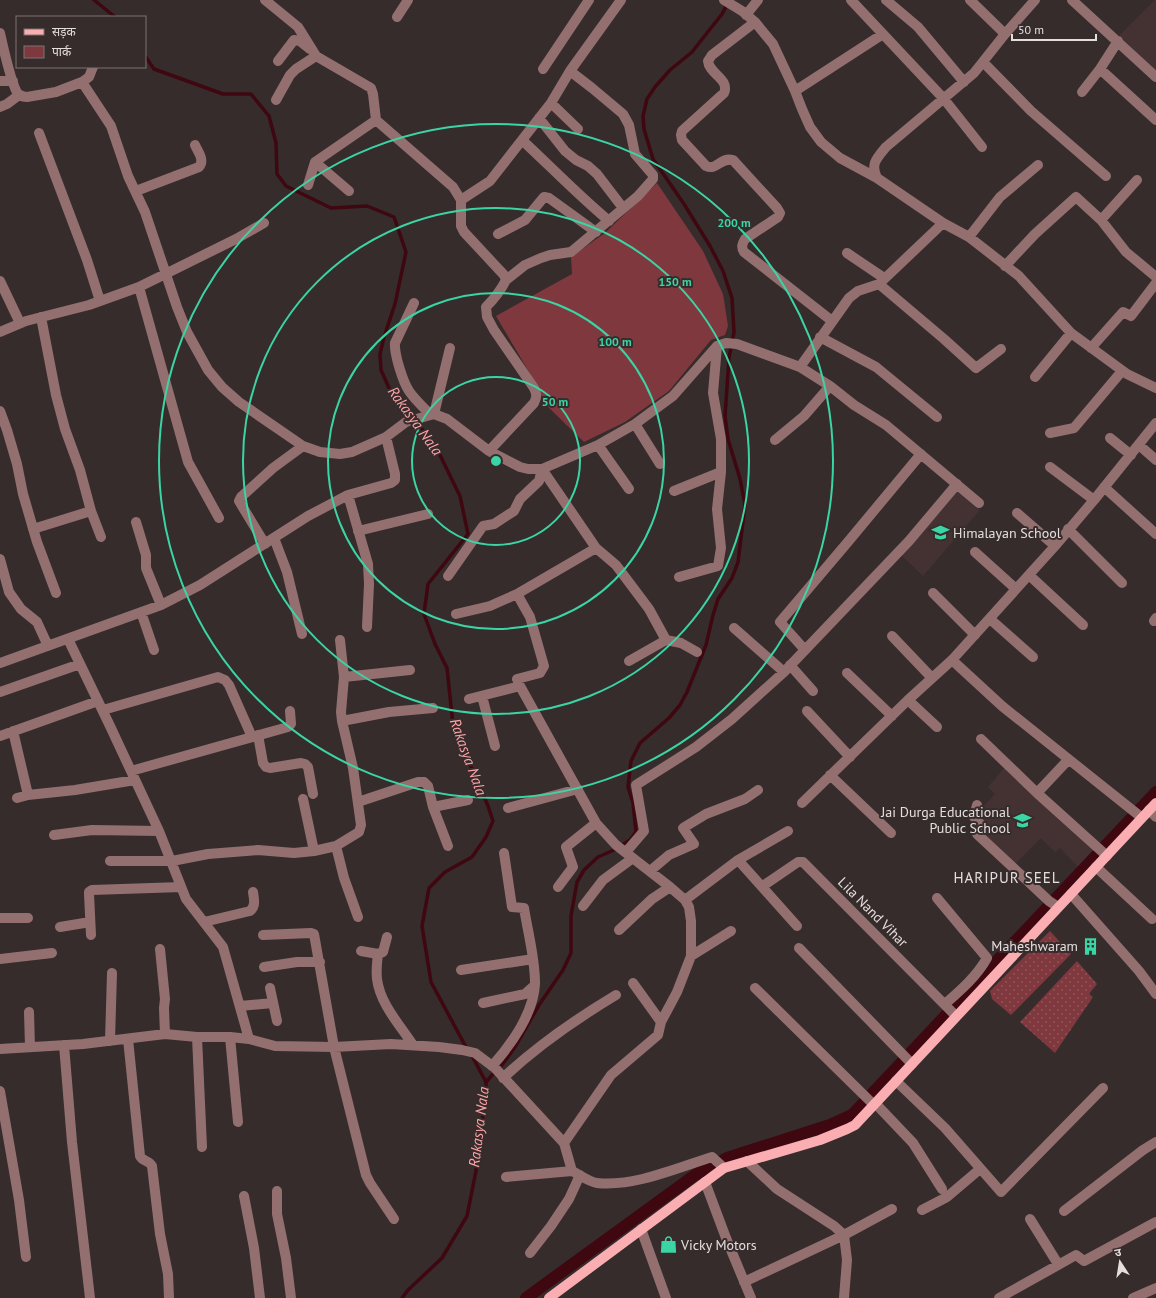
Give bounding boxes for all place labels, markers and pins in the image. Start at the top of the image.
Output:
centre of rings [489,454,503,468]
school or university icon: Himalayan School [930,523,950,543]
place label: Himalayan School [953,524,1061,542]
place label: Jai Durga Educational Public School [880,803,1010,837]
school or university icon: Jai Durga Educational Public School [1013,810,1033,830]
building icon: Maheshwaram [1081,936,1101,956]
place label: Maheshwaram [991,937,1078,955]
shop icon: Vicky Motors [658,1235,678,1255]
place label: Vicky Motors [680,1236,757,1254]

